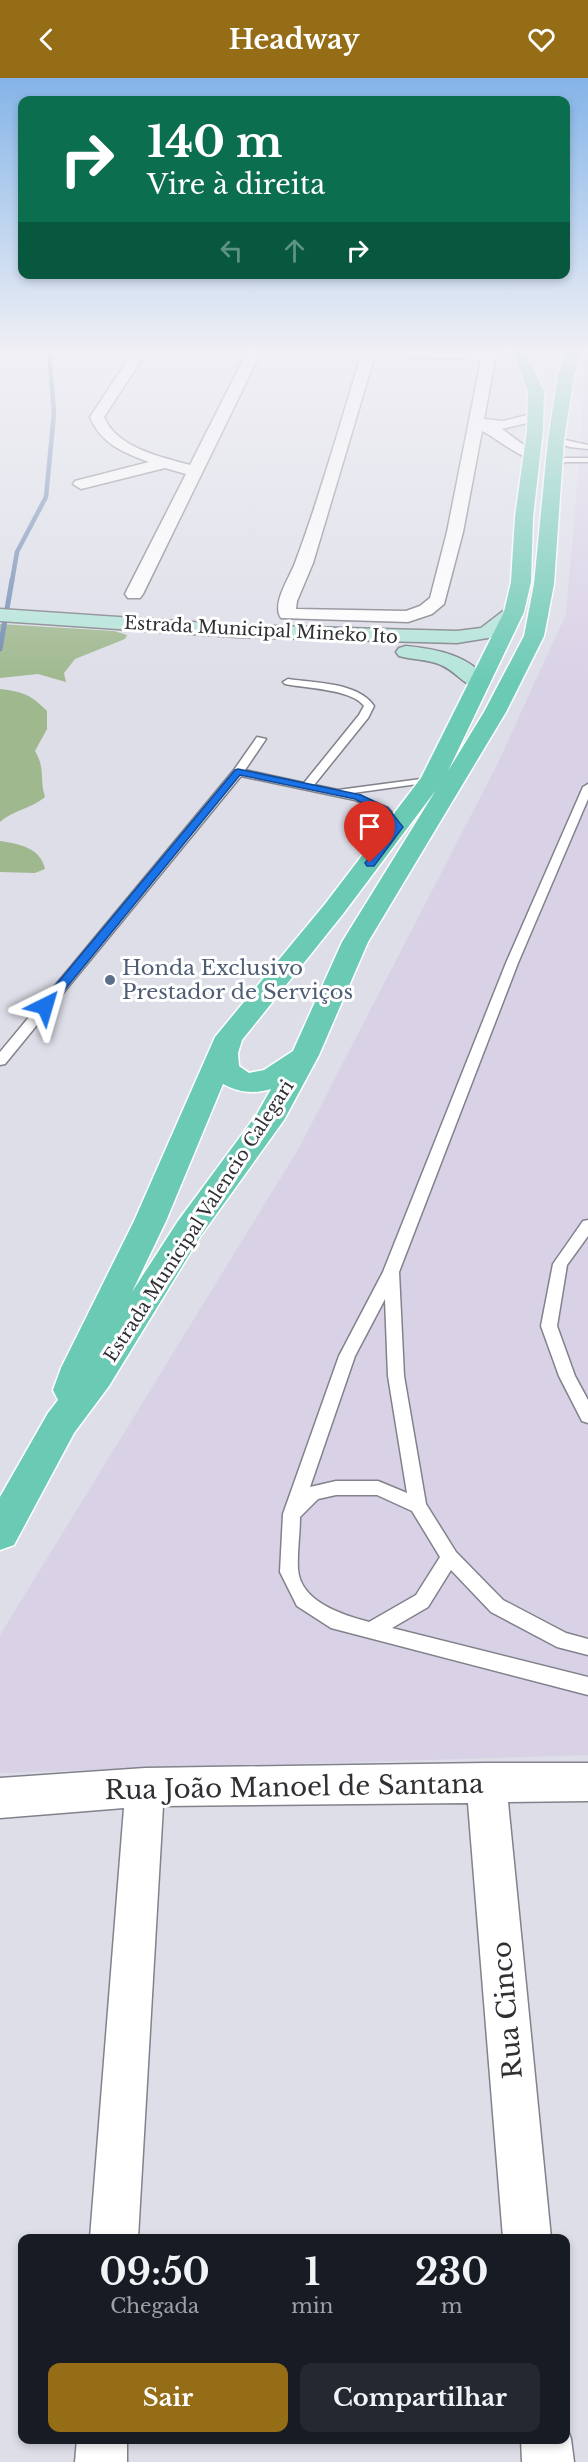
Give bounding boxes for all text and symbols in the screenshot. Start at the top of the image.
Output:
icon: back [30,23,63,56]
text: Headway [229,23,359,56]
icon: heart [525,23,558,56]
text: 140 m [147,116,283,168]
icon: right [48,120,126,198]
text: Vire à direita [147,168,325,201]
icon: left [215,234,248,267]
icon: ahead [278,234,311,267]
icon: right [341,234,374,267]
street label: Estrada Municipal Mineko Ito [124,612,398,648]
pin [344,801,395,863]
icon: arrive [353,810,386,843]
place label: Honda Exclusivo Prestador de Serviços [122,955,353,1005]
marker: Honda Exclusivo Prestador de Serviços [103,973,117,987]
position arrow [13,974,77,1038]
street label: Estrada Municipal Valencio Calegari [99,1076,299,1366]
street label: Rua João Manoel de Santana [104,1768,484,1806]
street label: Rua Cinco [485,1940,529,2080]
text: 09:50 [100,2250,210,2295]
text: 1 [304,2250,320,2295]
text: 230 [415,2250,488,2295]
text: Chegada [110,2294,199,2318]
text: min [291,2294,333,2318]
text: m [441,2294,462,2318]
button: Sair [48,2363,288,2432]
button: Compartilhar [300,2363,540,2432]

